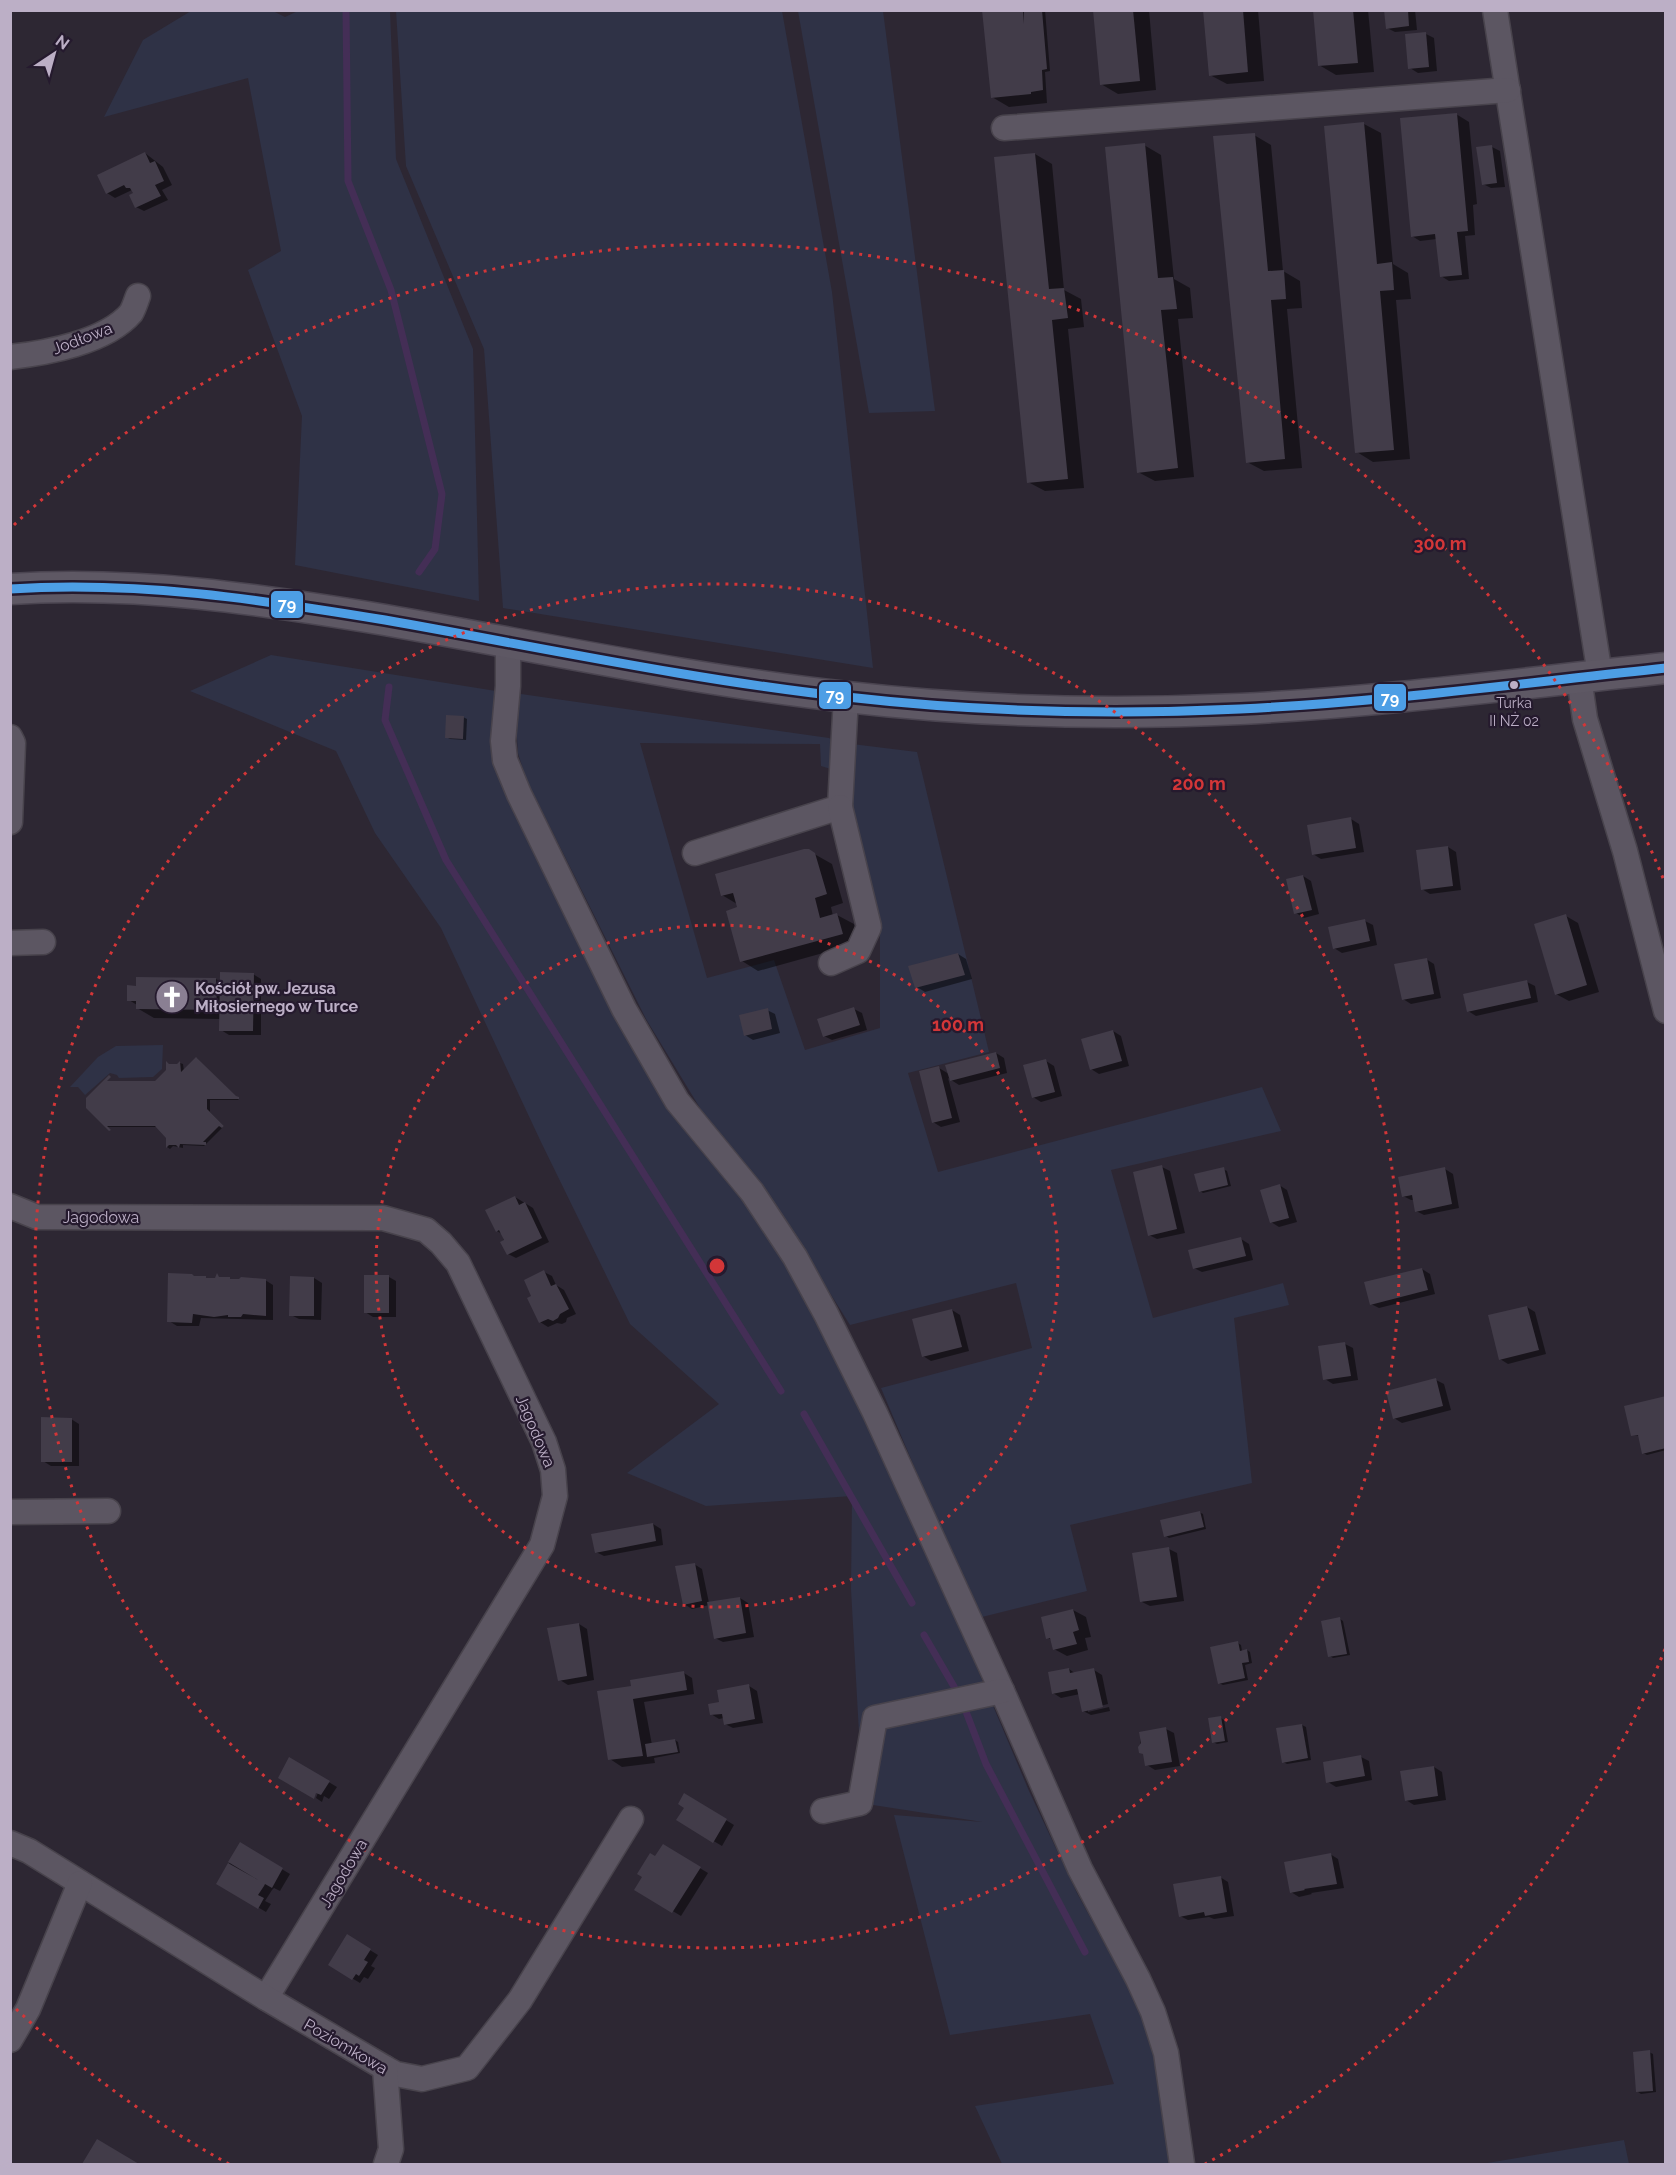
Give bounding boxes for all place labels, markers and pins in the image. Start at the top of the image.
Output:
marker: Turka II NŻ 02 [1508,679,1520,691]
place label: Turka II NŻ 02 [1489,695,1539,729]
church icon: Kościół pw. Jezusa Miłosiernego w Turce [154,979,190,1015]
place label: Kościół pw. Jezusa Miłosiernego w Turce [195,979,359,1016]
centre of rings [707,1256,727,1276]

